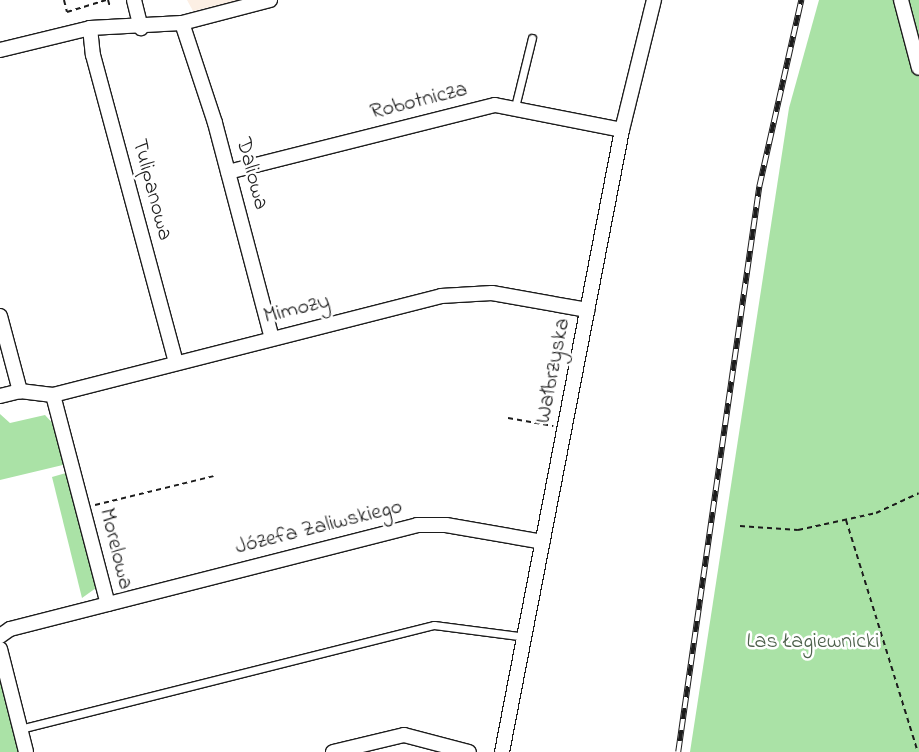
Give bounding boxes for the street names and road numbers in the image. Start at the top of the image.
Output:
street label: Robotnicza [368,77,470,127]
street label: Daliowa [229,135,273,213]
street label: Tulipanowa [125,136,177,244]
street label: Mimozy [261,289,333,331]
street label: Wałbrzyska [531,316,577,426]
street label: Józefa Zaliwskiego [233,494,405,562]
street label: Morelowa [92,506,138,592]

